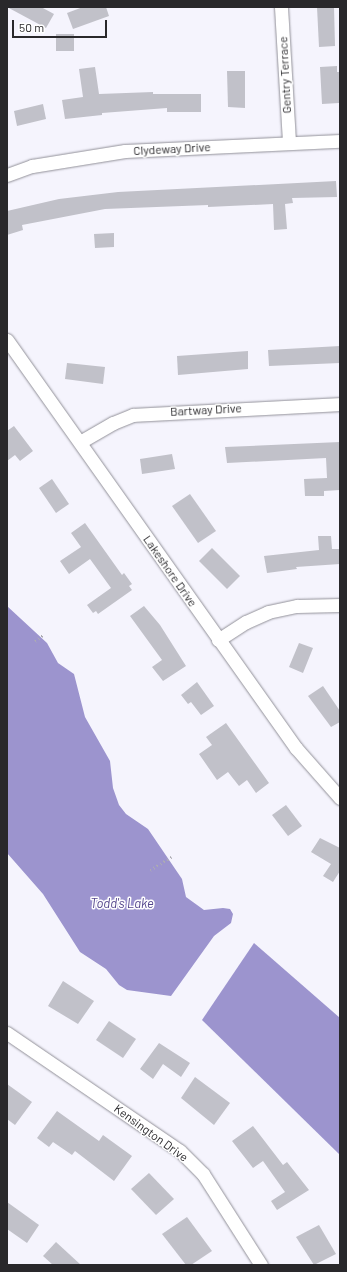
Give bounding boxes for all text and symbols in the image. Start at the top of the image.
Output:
scale bar [14,12,109,38]
text: 50 m [19,20,44,34]
street label: Gentry Terrace [276,36,294,114]
street label: Clydeway Drive [133,140,211,158]
street label: Bartway Drive [170,401,242,419]
street label: Lakeshore Drive [140,533,200,609]
water label: Todd's Lake [90,895,154,911]
street label: Kensington Drive [111,1101,191,1165]

